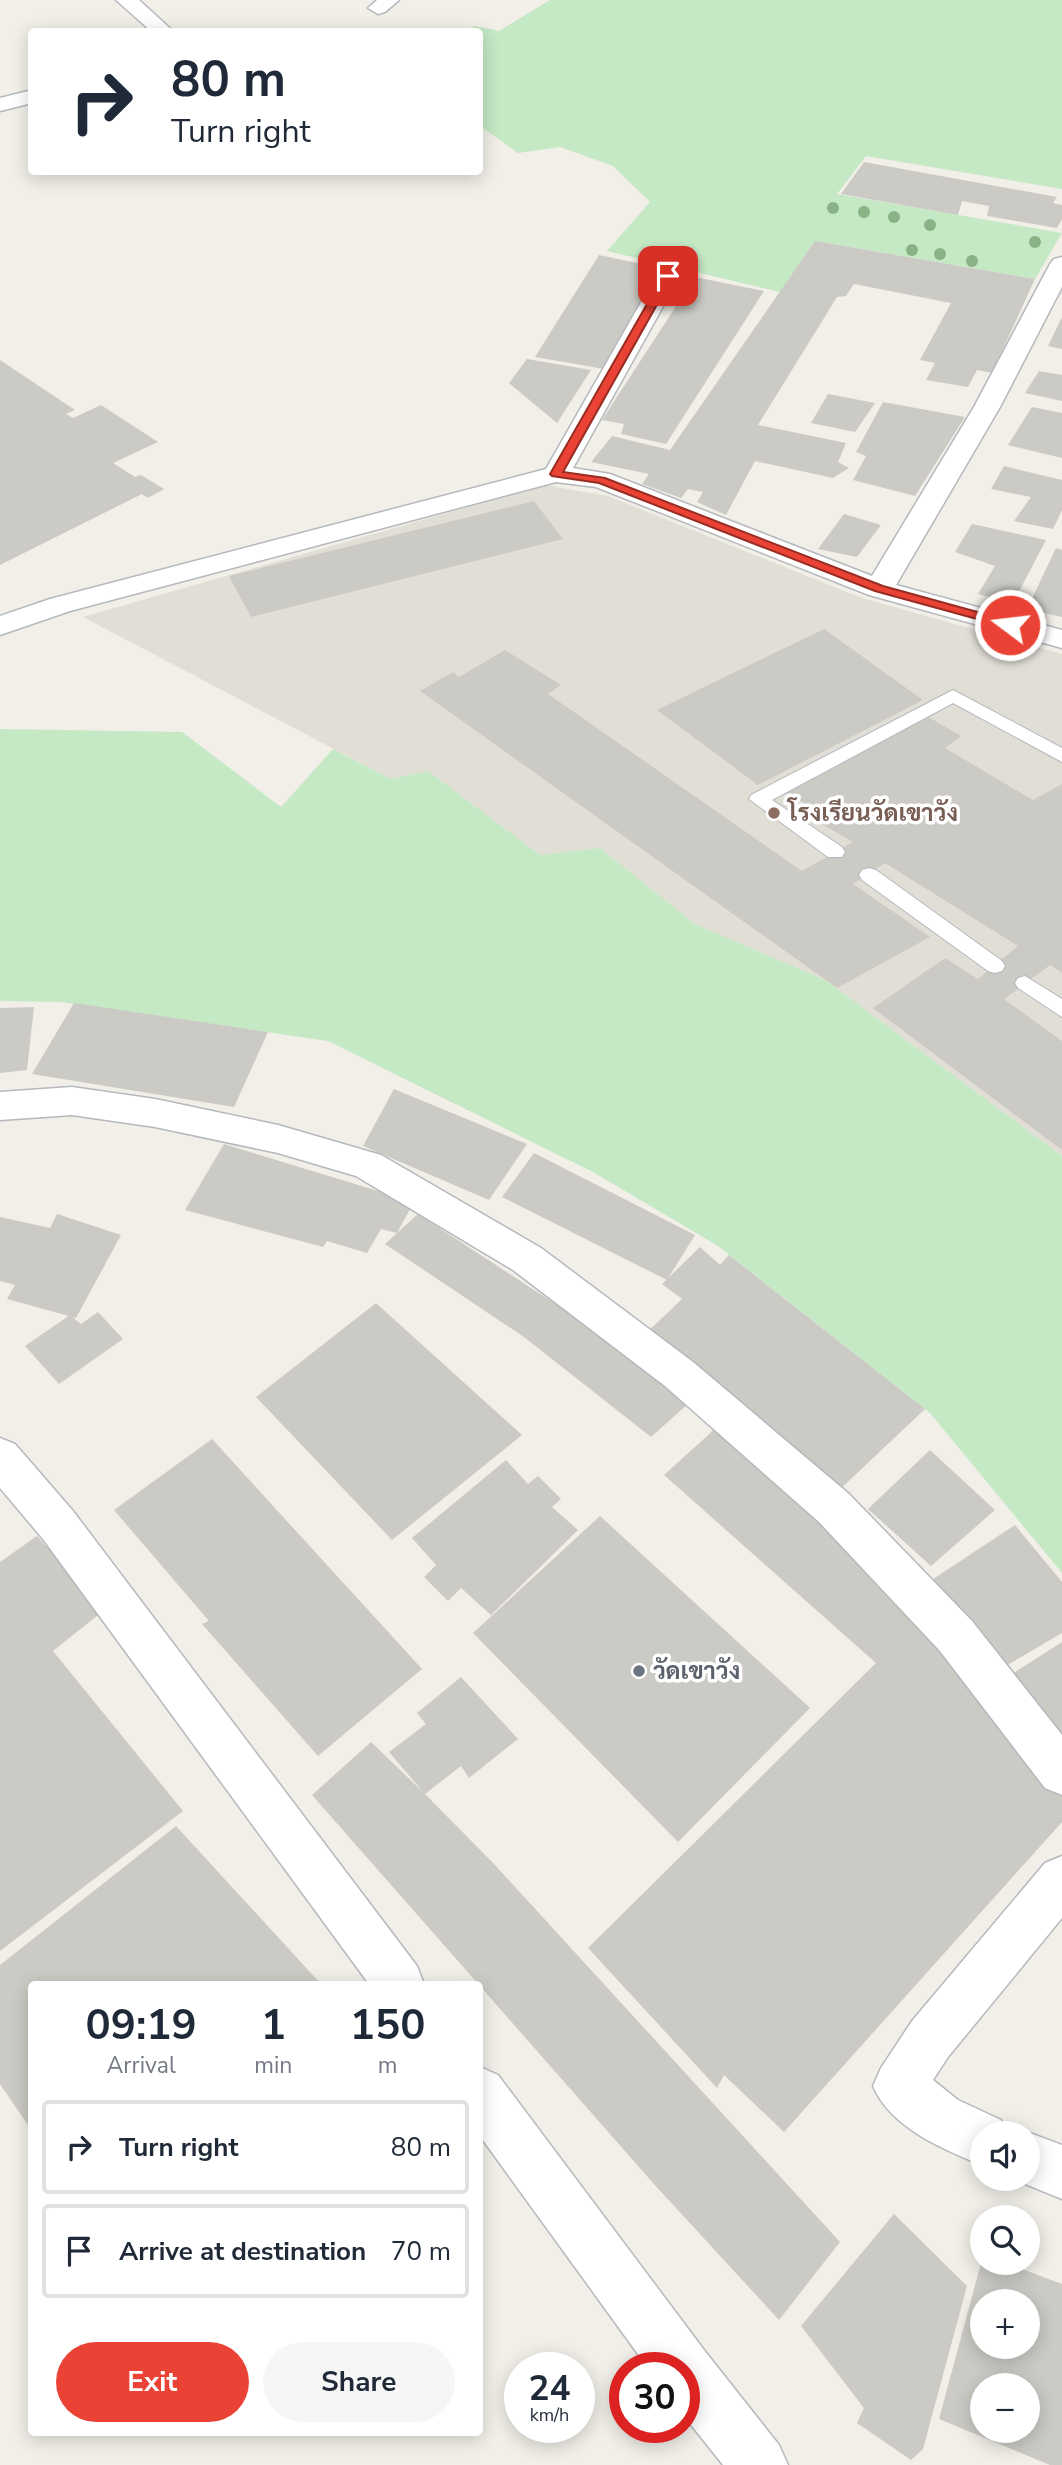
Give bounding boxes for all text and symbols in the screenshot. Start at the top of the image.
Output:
text: 80 m [171,46,286,113]
icon: right [56,56,147,147]
text: Turn right [171,110,311,153]
pin [638,246,698,306]
icon: arrive [649,257,687,295]
position arrow [973,588,1047,662]
place label: โรงเรียนวัดเขาวัง [786,797,958,829]
marker: โรงเรียนวัดเขาวัง [766,805,782,821]
place label: วัดเขาวัง [653,1655,740,1687]
marker: วัดเขาวัง [631,1663,647,1679]
text: 09:19 [86,1997,197,2054]
text: 1 [261,1997,286,2054]
text: 150 [350,1997,425,2054]
text: Arrival [107,2050,176,2081]
text: min [254,2050,292,2081]
text: m [378,2050,398,2081]
map controls [970,2121,1040,2443]
button: sound [970,2121,1040,2191]
icon: right [60,2128,98,2166]
text: Turn right [119,2130,238,2165]
text: 80 m [391,2130,451,2165]
button: search [970,2205,1040,2275]
icon: arrive [60,2232,98,2270]
text: Arrive at destination [119,2234,366,2269]
text: 70 m [391,2234,451,2269]
button: + [970,2289,1040,2359]
button: Exit [56,2342,249,2422]
button: Share [263,2342,455,2422]
speed limit sign: 30 [609,2352,700,2443]
text: 24 [528,2365,571,2412]
button: − [970,2373,1040,2443]
text: km/h [530,2403,569,2427]

